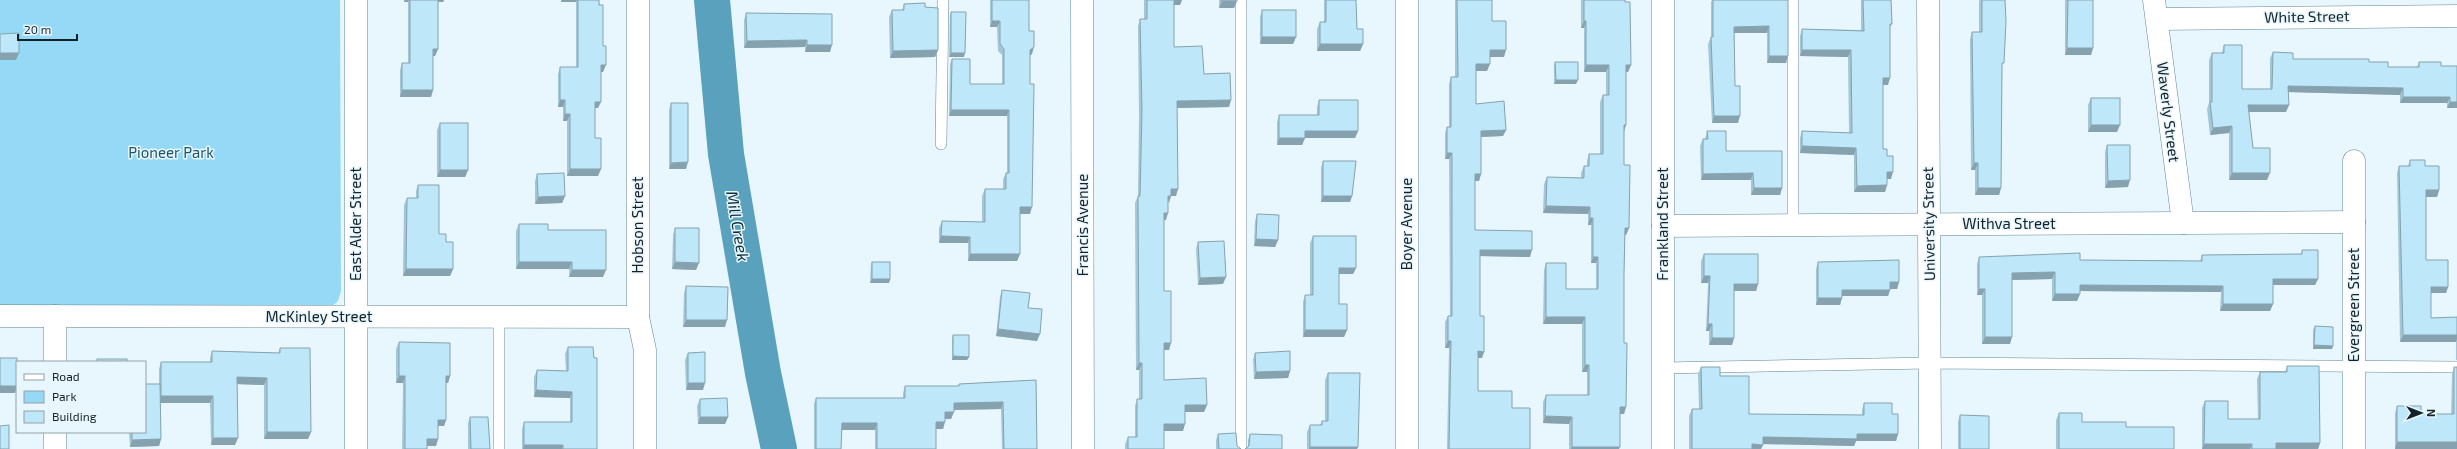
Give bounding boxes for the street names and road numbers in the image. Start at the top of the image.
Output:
street label: White Street [2264,6,2350,26]
street label: Waverly Street [2154,61,2184,163]
street label: East Alder Street [346,167,364,281]
street label: Frankland Street [1653,167,1671,281]
street label: University Street [1918,167,1938,281]
street label: Francis Avenue [1073,174,1091,276]
street label: Hobson Street [628,176,646,273]
street label: Boyer Avenue [1397,178,1415,270]
street label: Withva Street [1962,214,2056,232]
street label: Evergreen Street [2344,248,2362,362]
street label: McKinley Street [266,307,373,325]

